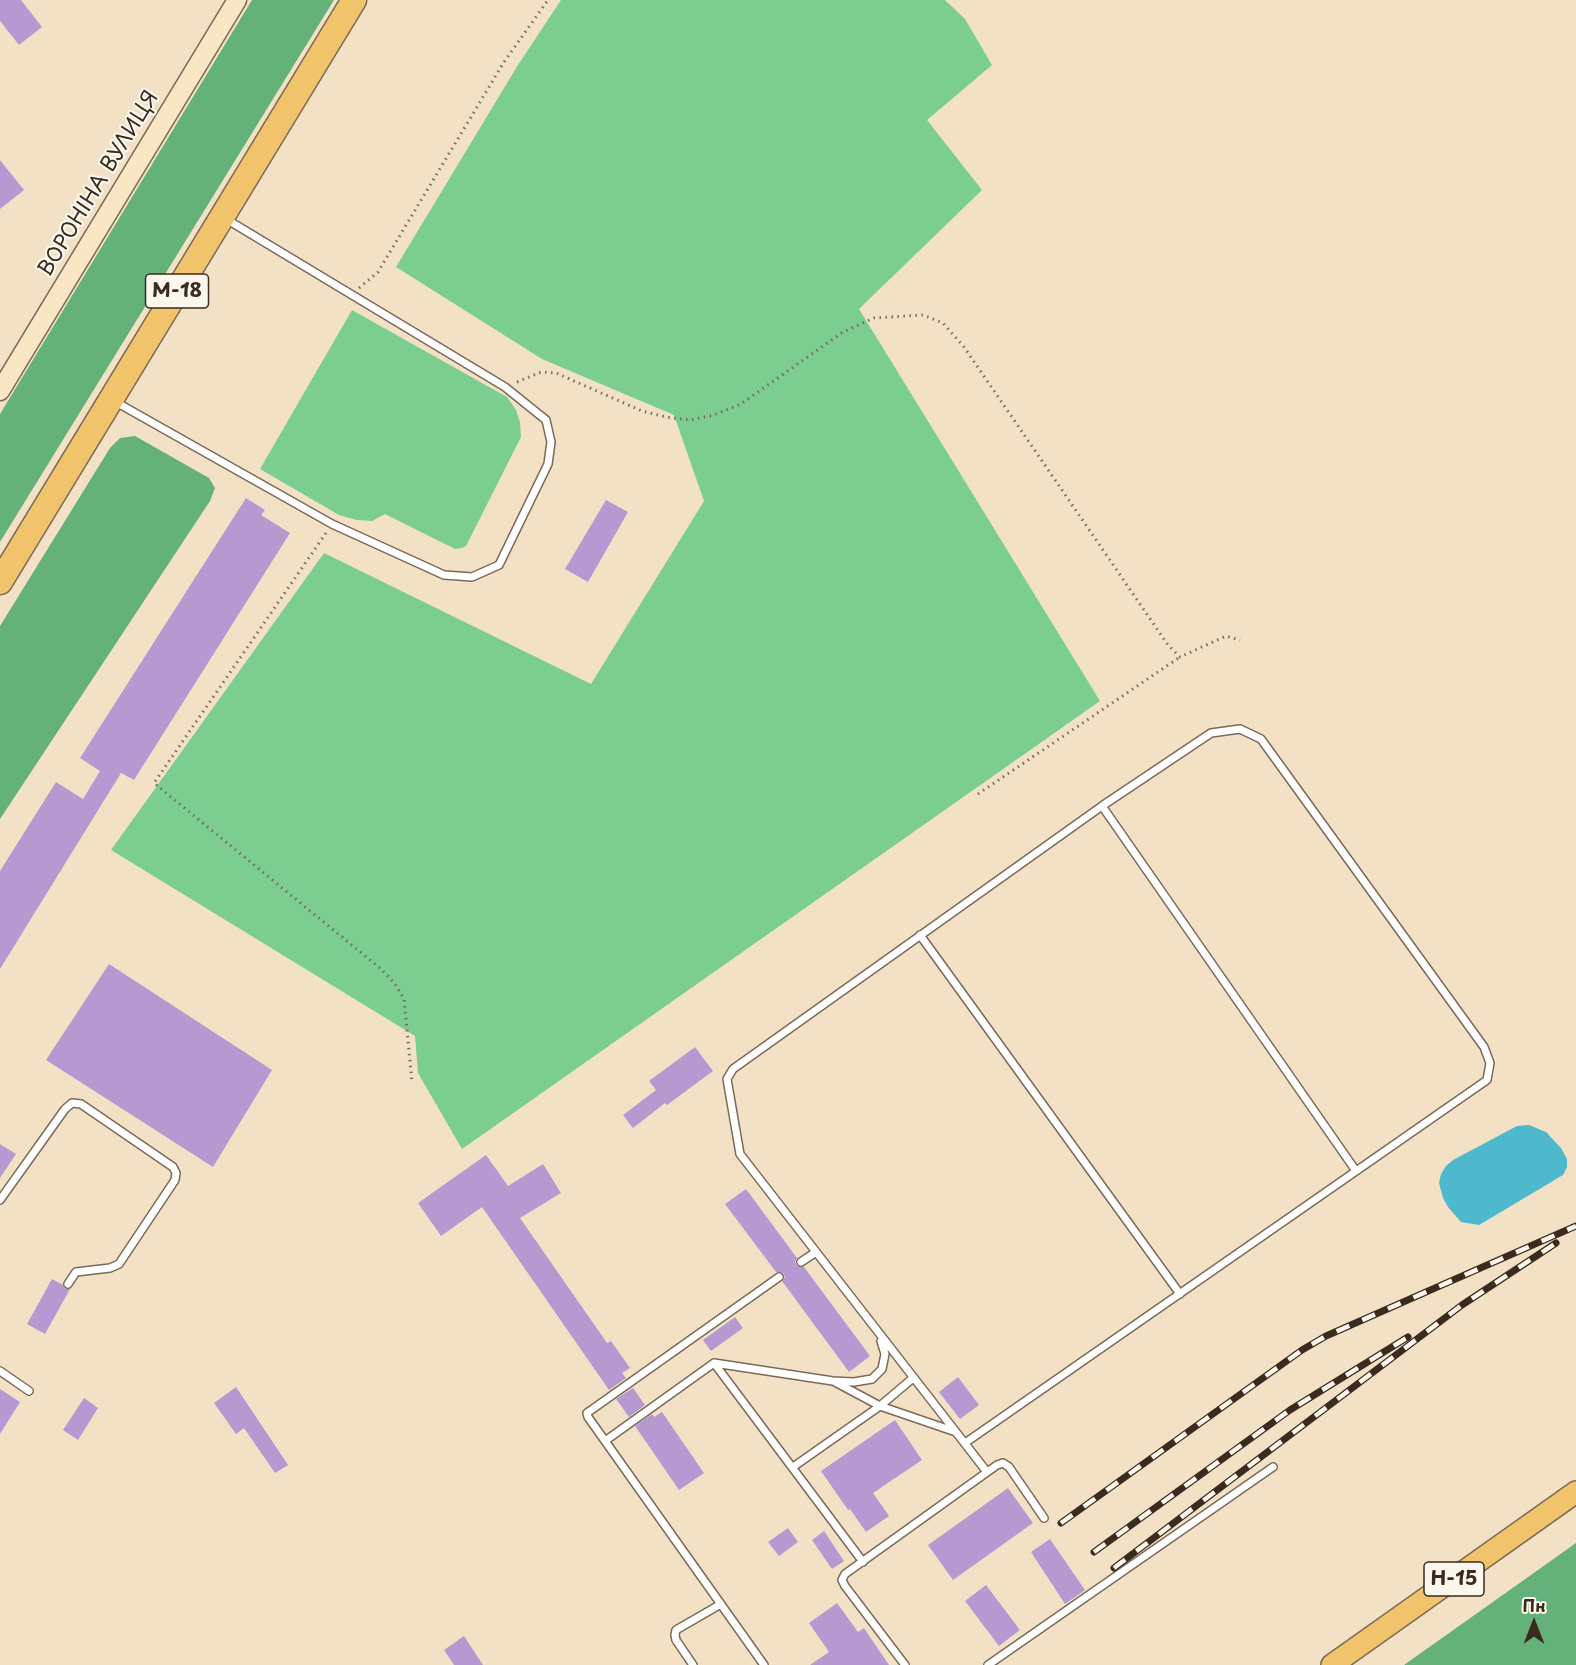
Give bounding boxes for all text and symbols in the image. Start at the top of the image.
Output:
street label: ВОРОНІНА ВУЛИЦЯ [34,87,164,281]
road number: М-18 [146,274,208,308]
road number: Н-15 [1424,1562,1484,1596]
north arrow [1504,1593,1564,1653]
text: Пн [1522,1593,1546,1617]

